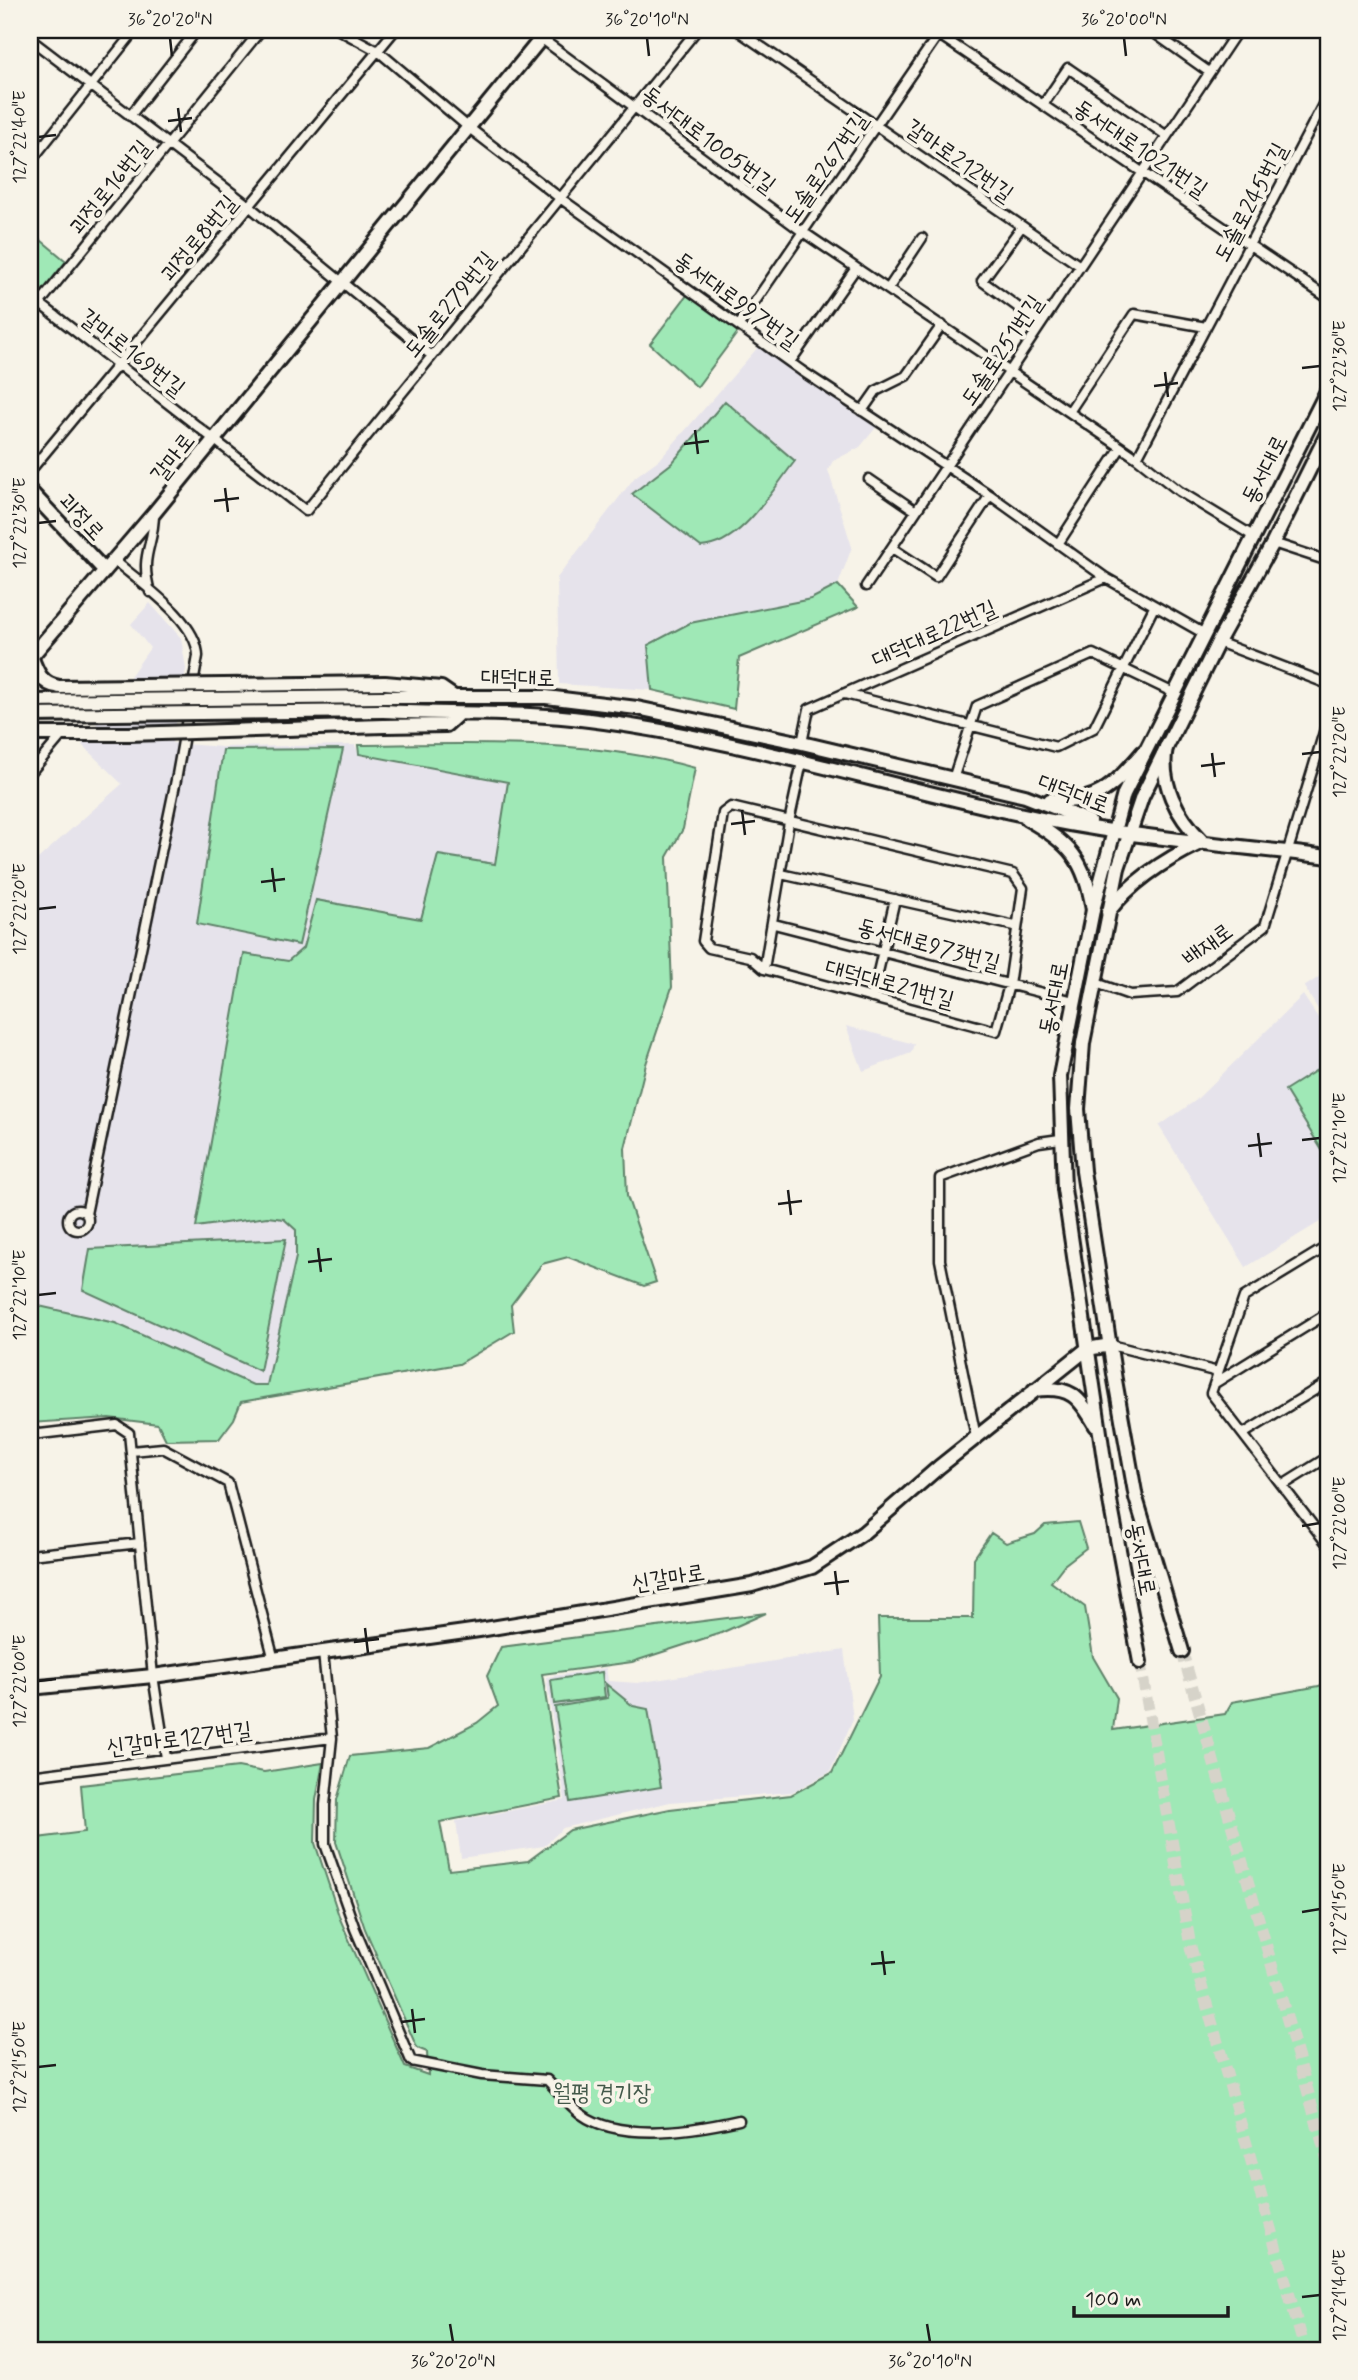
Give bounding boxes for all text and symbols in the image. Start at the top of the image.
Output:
text: 36°20'20"N [128,8,212,32]
text: 36°20'10"N [605,8,689,32]
text: 36°20'00"N [1081,8,1167,32]
street label: 동서대로1005번길 [635,80,781,201]
text: 127°22'40"E [8,90,32,184]
street label: 동서대로1021번길 [1067,94,1213,206]
street label: 도솔로267번길 [777,106,876,230]
street label: 갈마로212번길 [899,113,1019,210]
street label: 괴정로16번길 [63,134,158,242]
street label: 도솔로245번길 [1208,138,1296,268]
street label: 괴정로8번길 [154,189,245,289]
street label: 도솔로279번길 [398,246,503,365]
street label: 동서대로997번길 [667,246,804,357]
street label: 도솔로251번길 [954,290,1051,413]
street label: 갈마로169번길 [73,303,191,404]
text: 127°22'30"E [1328,320,1352,412]
street label: 갈마로 [145,427,202,489]
street label: 동서대로 [1236,430,1296,510]
text: 127°22'30"E [8,477,32,569]
street label: 괴정로 [51,487,110,548]
street label: 대덕대로22번길 [868,594,1002,676]
street label: 대덕대로 [481,663,555,695]
text: 127°22'20"E [1328,706,1352,798]
street label: 대덕대로 [1033,768,1113,822]
text: 127°22'20"E [8,863,32,955]
street label: 동서대로973번길 [854,912,1003,979]
street label: 배재로 [1177,917,1239,974]
street label: 대덕대로21번길 [822,953,957,1017]
street label: 동서대로 [1033,959,1077,1038]
text: 127°22'10"E [1328,1092,1352,1184]
text: 127°22'10"E [8,1249,32,1341]
text: 127°22'00"E [1328,1476,1352,1570]
street label: 동서대로 [1118,1520,1162,1599]
street label: 신갈마로 [629,1558,707,1600]
text: 127°22'00"E [8,1634,32,1728]
street label: 신갈마로127번길 [105,1716,254,1764]
text: 127°21'50"E [1328,1863,1352,1955]
text: 127°21'50"E [8,2021,32,2113]
park label: 월평 경기장 [553,2079,651,2109]
text: 127°21'40"E [1328,2249,1352,2341]
scale bar [1074,2275,1228,2319]
text: 100 m [1085,2286,1141,2314]
text: 36°20'20"N [411,2350,495,2374]
text: 36°20'10"N [888,2350,972,2374]

